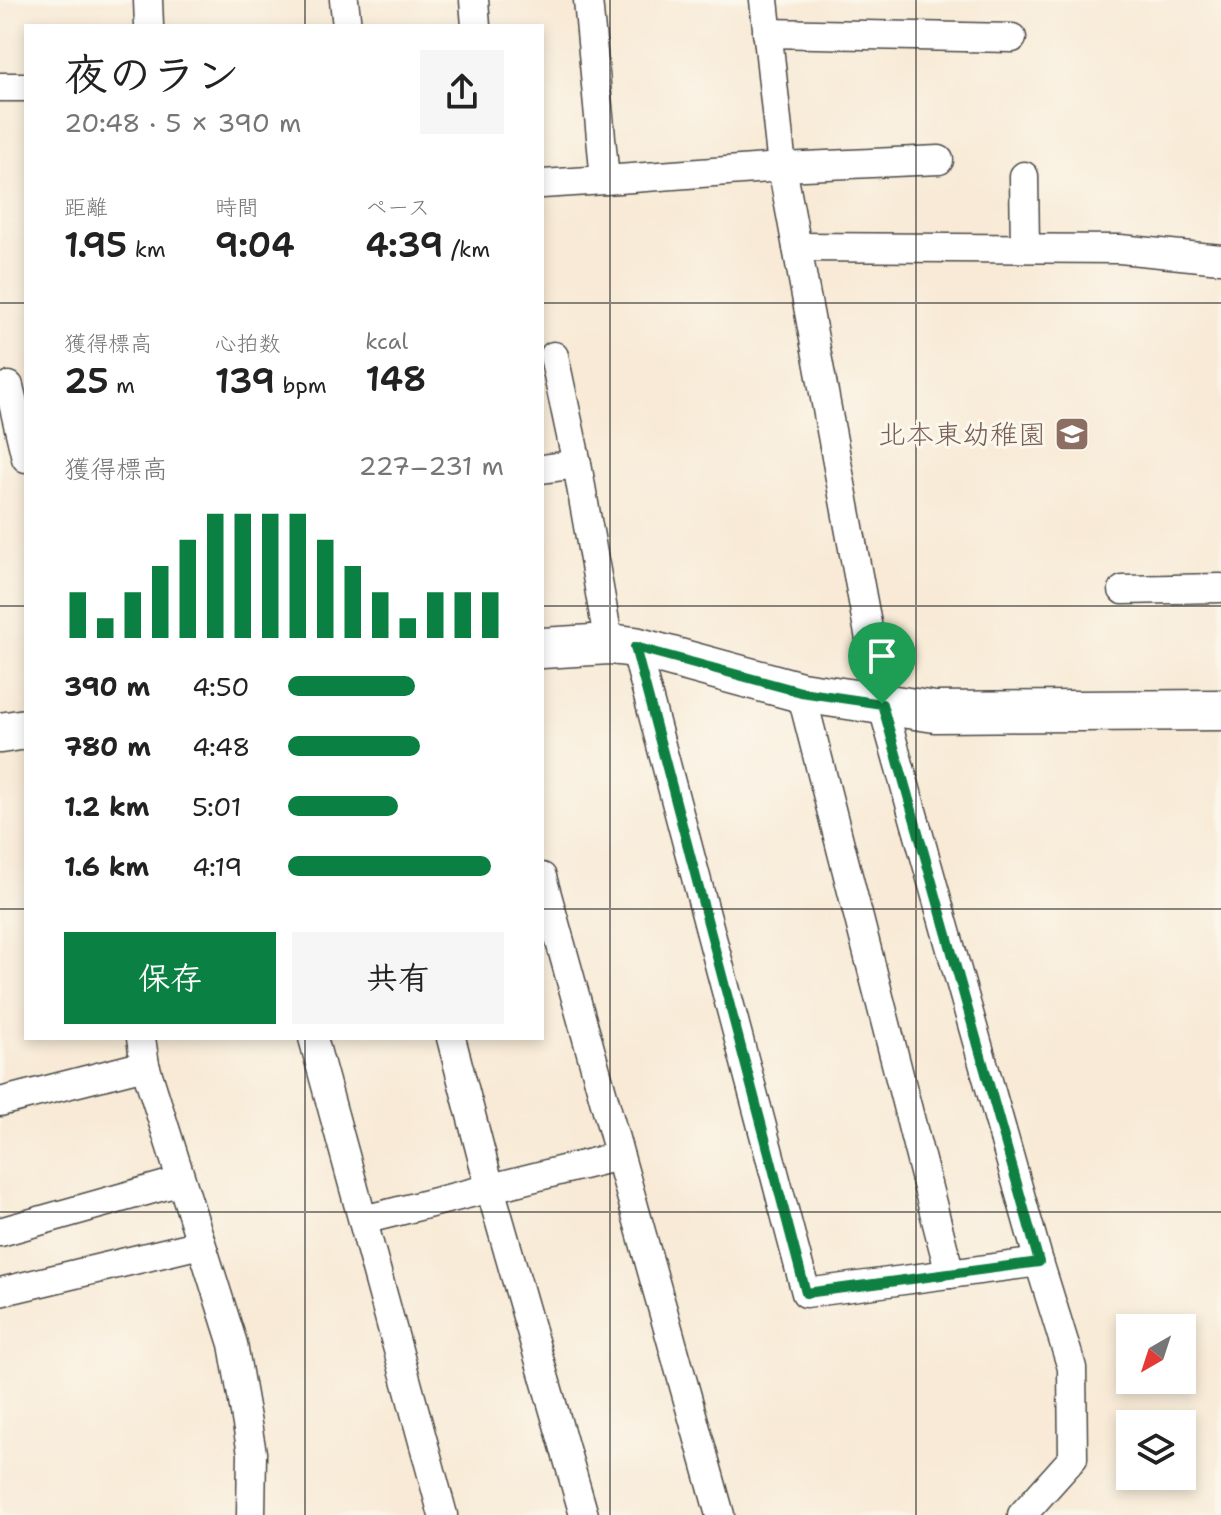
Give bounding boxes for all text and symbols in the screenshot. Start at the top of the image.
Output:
text: 夜のラン [64,45,240,104]
button: share [420,50,504,134]
text: 20:48 · 5 × 390 m [64,105,301,140]
text: 距離 [64,193,108,222]
text: 時間 [215,193,259,222]
text: ペース [365,193,430,222]
text: 1.95 [64,222,127,268]
text: 9:04 [215,222,295,268]
text: 4:39 [365,222,443,268]
text: km [127,235,166,264]
text: /km [443,235,490,264]
text: kcal [365,327,408,356]
text: 獲得標高 [64,329,152,358]
text: 心拍数 [215,329,281,358]
text: 148 [365,356,427,402]
text: 25 [64,358,109,404]
text: 139 [215,358,275,404]
text: m [109,371,135,400]
text: bpm [275,371,327,400]
place label: 北本東幼稚園 [878,415,1046,453]
school or university icon: 北本東幼稚園 [1053,415,1091,453]
text: 227–231 m [359,448,504,483]
text: 獲得標高 [64,451,168,486]
pin [848,622,916,704]
icon: arrive [860,634,904,678]
text: 390 m [64,669,150,704]
text: 4:50 [192,669,250,704]
text: 780 m [64,729,151,764]
text: 4:48 [192,729,251,764]
text: 1.2 km [64,789,149,824]
text: 5:01 [192,789,241,824]
text: 1.6 km [64,849,149,884]
text: 4:19 [192,849,243,884]
button: 保存 [64,932,276,1024]
button: 共有 [292,932,504,1024]
north arrow [1116,1314,1196,1394]
map controls [1116,1314,1196,1490]
button: layers [1116,1410,1196,1490]

